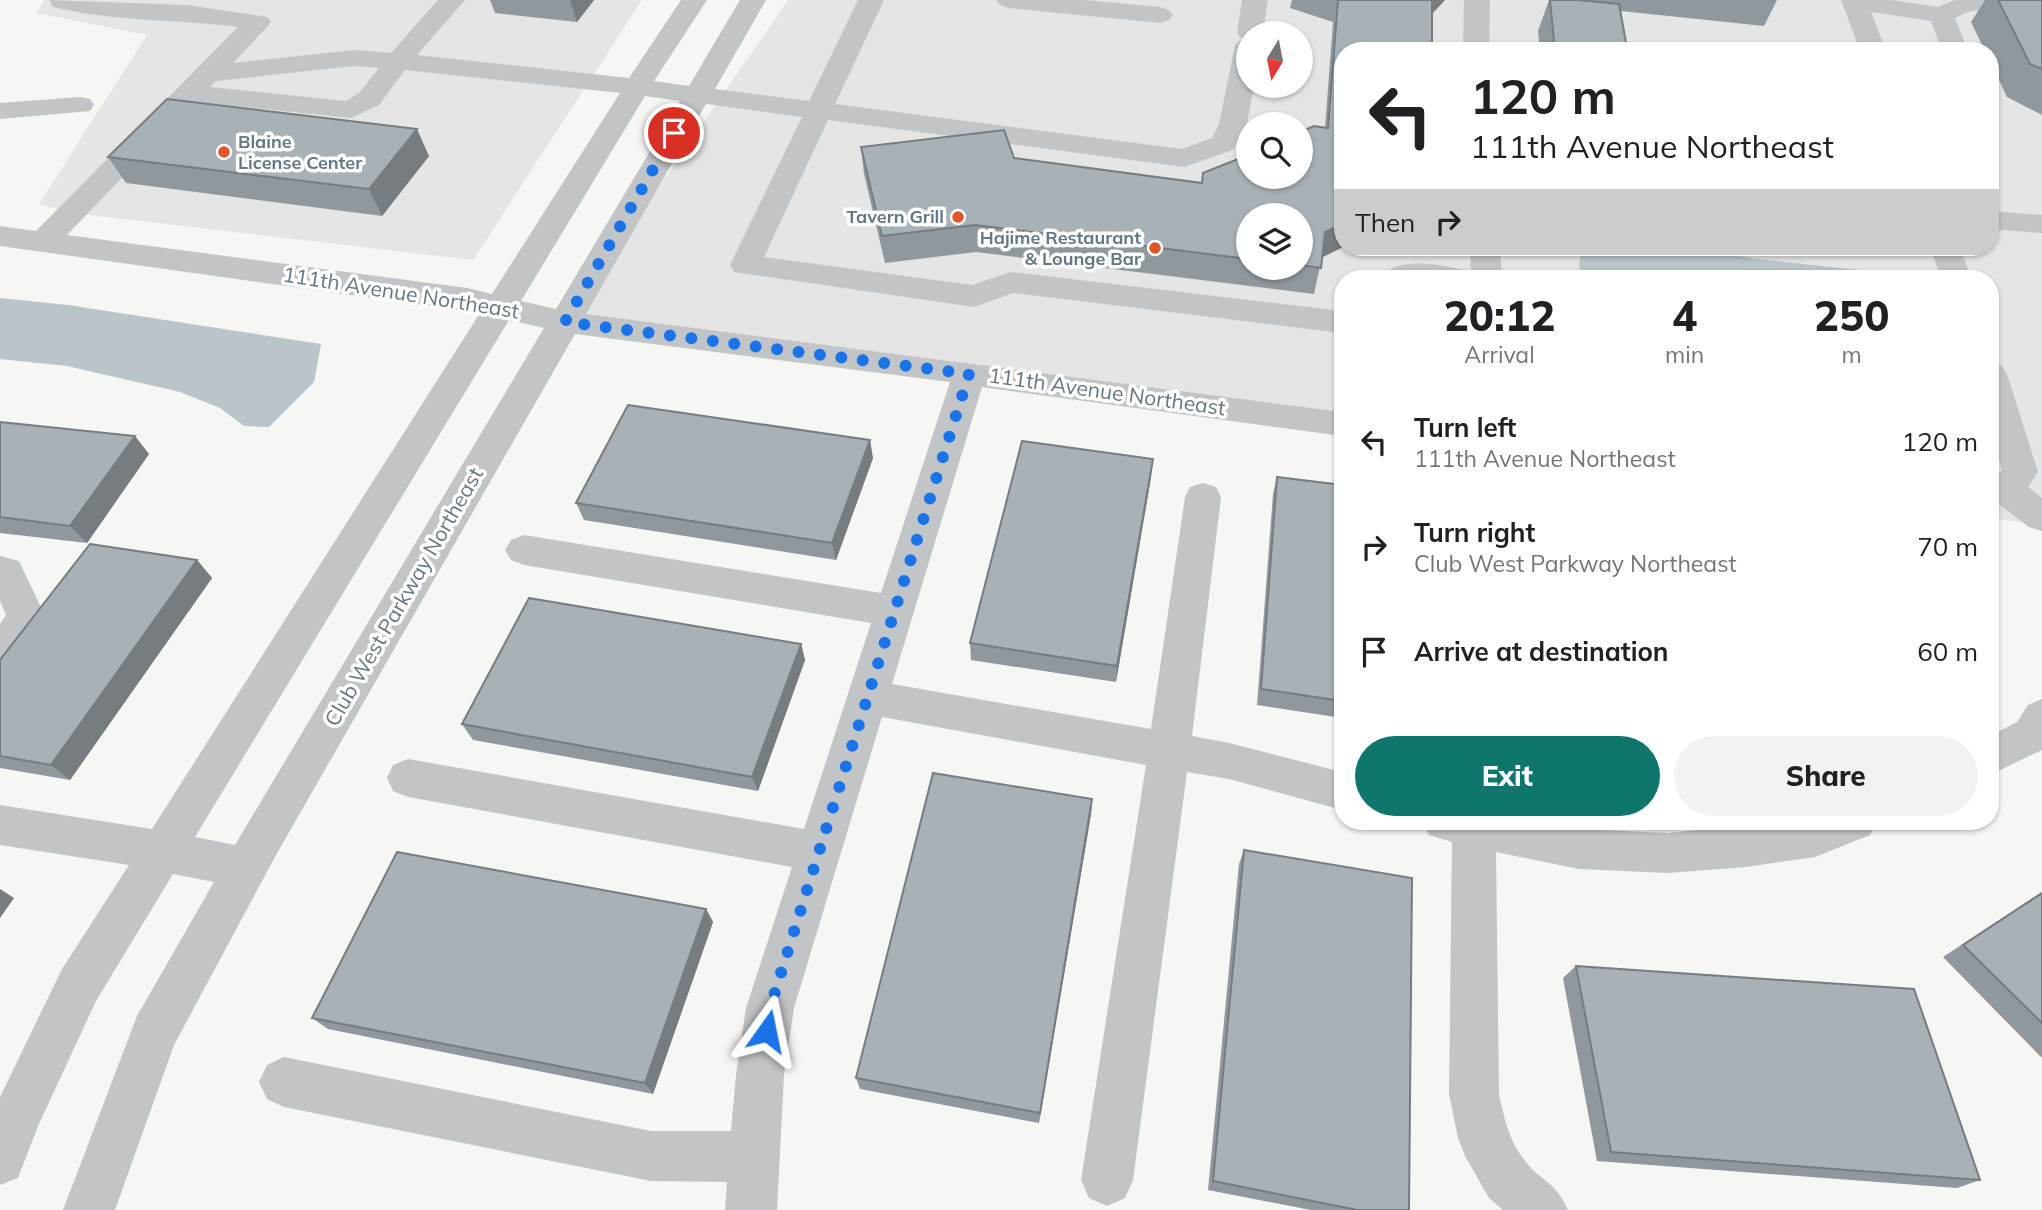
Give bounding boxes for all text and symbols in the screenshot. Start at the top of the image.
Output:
north arrow [1236,21,1312,98]
map controls [1236,21,1313,280]
text: 120 m [1470,65,1616,126]
icon: left [1355,70,1446,161]
pin [644,103,704,163]
button: search [1236,112,1313,189]
icon: arrive [655,114,693,152]
text: 111th Avenue Northeast [1470,126,1834,166]
place label: Blaine License Center [238,130,363,174]
marker: Blaine License Center [216,144,232,160]
button: layers [1236,203,1313,280]
icon: right [1429,203,1467,241]
place label: Tavern Grill [846,205,944,228]
text: Then [1355,206,1415,239]
marker: Tavern Grill [950,209,966,225]
place label: Hajime Restaurant & Lounge Bar [980,226,1142,270]
marker: Hajime Restaurant & Lounge Bar [1147,240,1163,256]
street label: 111th Avenue Northeast [281,260,521,324]
text: 20:12 [1444,289,1555,342]
text: 4 [1672,289,1697,342]
text: 250 [1814,289,1889,342]
text: Arrival [1464,340,1535,369]
text: min [1665,340,1704,369]
text: m [1841,340,1862,369]
street label: 111th Avenue Northeast [987,362,1227,420]
text: Turn left [1414,411,1516,444]
icon: left [1355,423,1393,461]
text: 120 m [1902,425,1978,458]
text: 111th Avenue Northeast [1414,444,1676,473]
street label: Club West Parkway Northeast [318,462,488,731]
text: Turn right [1414,516,1535,549]
icon: right [1355,528,1393,566]
text: 70 m [1917,530,1978,563]
text: Club West Parkway Northeast [1414,549,1737,578]
icon: arrive [1355,633,1393,671]
text: Arrive at destination [1414,635,1669,668]
text: 60 m [1917,635,1978,668]
button: Exit [1355,736,1660,816]
button: Share [1674,736,1978,816]
position arrow [730,994,804,1068]

